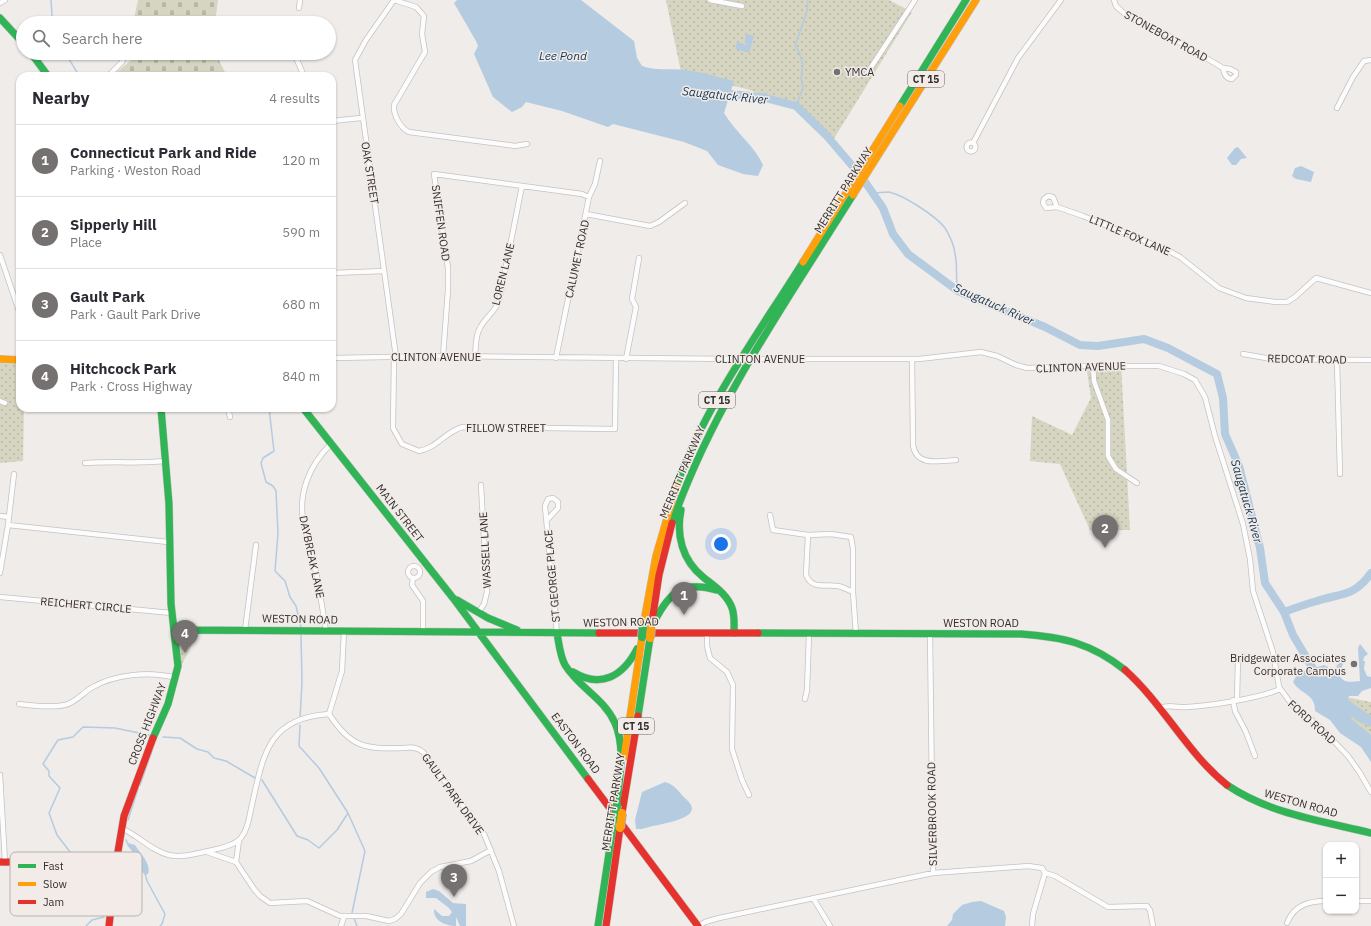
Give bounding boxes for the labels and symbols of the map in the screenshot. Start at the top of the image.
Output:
street label: STONEBOAT ROAD [1122,7,1210,65]
water label: Lee Pond [539,48,587,63]
place label: YMCA [845,65,874,79]
marker: YMCA [832,67,842,77]
road number: CT 15 [908,71,944,87]
water label: Saugatuck River [681,83,769,107]
street label: OAK STREET [358,141,382,206]
street label: MERRITT PARKWAY [811,144,875,236]
street label: SNIFFEN ROAD [429,184,453,262]
street label: LITTLE FOX LANE [1087,212,1173,258]
street label: CALUMET ROAD [562,219,592,299]
street label: LOREN LANE [488,241,518,307]
water label: Saugatuck River [952,280,1037,329]
street label: CLINTON AVENUE [391,350,481,364]
street label: REDCOAT ROAD [1267,351,1347,367]
street label: CLINTON AVENUE [715,352,805,366]
street label: CLINTON AVENUE [1036,358,1126,376]
road number: CT 15 [699,392,735,408]
street label: FILLOW STREET [466,421,547,435]
street label: MERRITT PARKWAY [656,423,708,520]
water label: Saugatuck River [1228,458,1266,545]
street label: MAIN STREET [373,481,427,545]
street label: WASSELL LANE [476,511,494,589]
street label: DAYBREAK LANE [296,514,328,600]
pin: 2 [1092,515,1118,548]
street label: ST GEORGE PLACE [541,529,563,623]
your location [711,534,731,554]
pin: 1 [671,582,697,615]
street label: REICHERT CIRCLE [40,594,132,616]
street label: WESTON ROAD [262,611,338,627]
street label: WESTON ROAD [583,614,659,630]
street label: WESTON ROAD [943,616,1019,630]
pin: 4 [172,620,198,653]
place label: Bridgewater Associates Corporate Campus [1230,651,1346,678]
marker: Bridgewater Associates Corporate Campus [1349,659,1359,669]
street label: CROSS HIGHWAY [125,680,169,767]
street label: FORD ROAD [1285,697,1339,747]
street label: EASTON ROAD [548,710,604,776]
road number: CT 15 [618,718,654,734]
street label: GAULT PARK DRIVE [419,750,487,838]
street label: MERRITT PARKWAY [598,752,628,852]
street label: SILVERBROOK ROAD [924,762,940,866]
street label: WESTON ROAD [1263,786,1339,820]
legend [10,852,142,916]
text: Fast [43,859,64,873]
pin: 3 [441,864,467,897]
text: Slow [43,877,67,891]
text: Jam [43,895,64,909]

